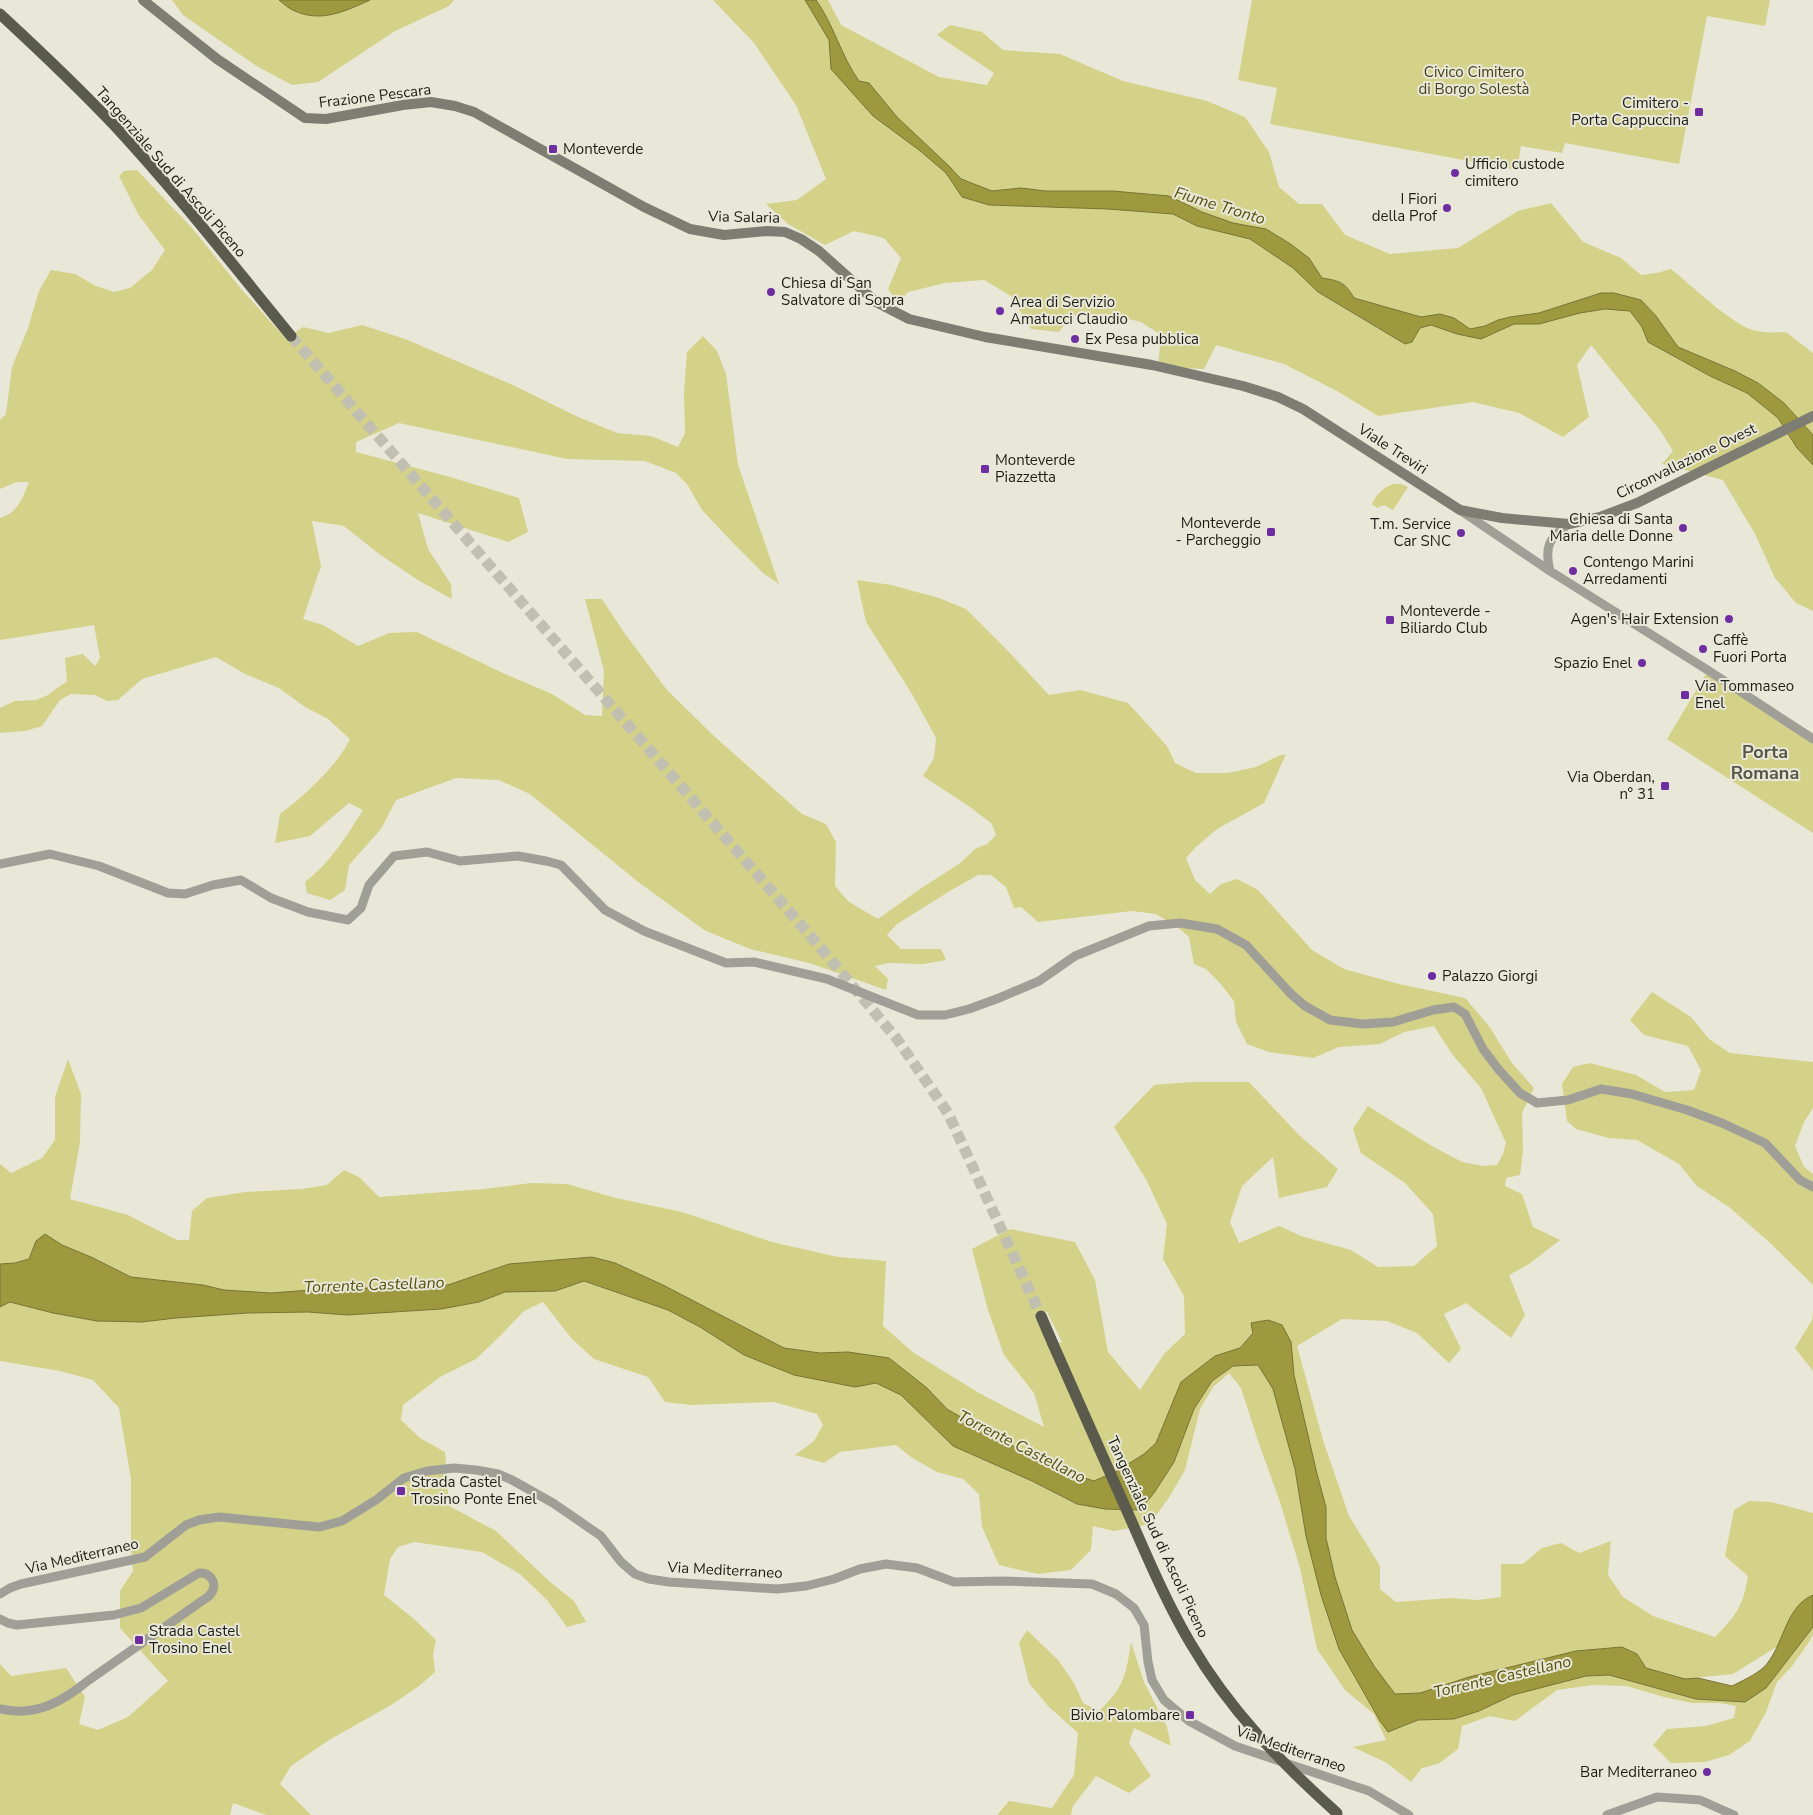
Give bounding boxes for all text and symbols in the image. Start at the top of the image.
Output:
park label: Civico Cimitero di Borgo Solestà [1418,62,1530,99]
street label: Frazione Pescara [318,79,432,113]
street label: Tangenziale Sud di Ascoli Piceno [91,82,251,262]
place label: Cimitero - Porta Cappuccina [1571,93,1689,130]
marker: Cimitero - Porta Cappuccina [1693,106,1705,118]
place label: Monteverde [563,139,643,159]
marker: Monteverde [547,143,559,155]
place label: Ufficio custode cimitero [1465,154,1564,191]
marker: Ufficio custode cimitero [1449,167,1461,179]
water label: Fiume Tronto [1171,182,1268,230]
place label: I Fiori della Prof [1372,189,1438,226]
marker: I Fiori della Prof [1441,202,1453,214]
street label: Via Salaria [707,206,780,228]
place label: Chiesa di San Salvatore di Sopra [781,273,904,310]
marker: Chiesa di San Salvatore di Sopra [765,286,777,298]
place label: Area di Servizio Amatucci Claudio [1010,292,1128,329]
marker: Area di Servizio Amatucci Claudio [994,305,1006,317]
place label: Ex Pesa pubblica [1085,329,1199,349]
marker: Ex Pesa pubblica [1069,333,1081,345]
street label: Circonvallazione Ovest [1613,418,1760,504]
street label: Viale Treviri [1354,419,1432,479]
place label: Monteverde Piazzetta [995,450,1075,487]
marker: Monteverde Piazzetta [979,463,991,475]
place label: Chiesa di Santa Maria delle Donne [1550,509,1673,546]
place label: Monteverde - Parcheggio [1176,513,1261,550]
place label: T.m. Service Car SNC [1370,514,1451,551]
marker: Chiesa di Santa Maria delle Donne [1677,522,1689,534]
marker: Monteverde - Parcheggio [1265,526,1277,538]
marker: T.m. Service Car SNC [1455,527,1467,539]
place label: Contengo Marini Arredamenti [1583,552,1694,589]
marker: Contengo Marini Arredamenti [1567,565,1579,577]
place label: Monteverde - Biliardo Club [1400,601,1491,638]
place label: Agen's Hair Extension [1571,609,1719,629]
marker: Agen's Hair Extension [1723,613,1735,625]
marker: Monteverde - Biliardo Club [1384,614,1396,626]
place label: Caffè Fuori Porta [1713,630,1787,667]
marker: Caffè Fuori Porta [1697,643,1709,655]
place label: Spazio Enel [1554,653,1633,673]
marker: Spazio Enel [1636,657,1648,669]
place label: Via Tommaseo Enel [1694,676,1794,713]
marker: Via Tommaseo Enel [1679,689,1691,701]
district label: Porta Romana [1731,740,1799,785]
place label: Via Oberdan, n° 31 [1566,767,1655,804]
marker: Via Oberdan, n° 31 [1659,780,1671,792]
place label: Palazzo Giorgi [1442,966,1538,986]
marker: Palazzo Giorgi [1426,970,1438,982]
water label: Torrente Castellano [303,1272,445,1298]
water label: Torrente Castellano [954,1405,1089,1489]
street label: Tangenziale Sud di Ascoli Piceno [1102,1433,1214,1641]
place label: Strada Castel Trosino Ponte Enel [411,1472,537,1509]
marker: Strada Castel Trosino Ponte Enel [395,1485,407,1497]
street label: Via Mediterraneo [23,1533,140,1579]
street label: Via Mediterraneo [666,1557,783,1583]
place label: Strada Castel Trosino Enel [149,1621,240,1658]
marker: Strada Castel Trosino Enel [133,1634,145,1646]
water label: Torrente Castellano [1431,1650,1573,1704]
place label: Bivio Palombare [1070,1705,1180,1725]
marker: Bivio Palombare [1184,1709,1196,1721]
street label: Via Mediterraneo [1232,1720,1349,1777]
place label: Bar Mediterraneo [1580,1762,1697,1782]
marker: Bar Mediterraneo [1701,1766,1713,1778]

